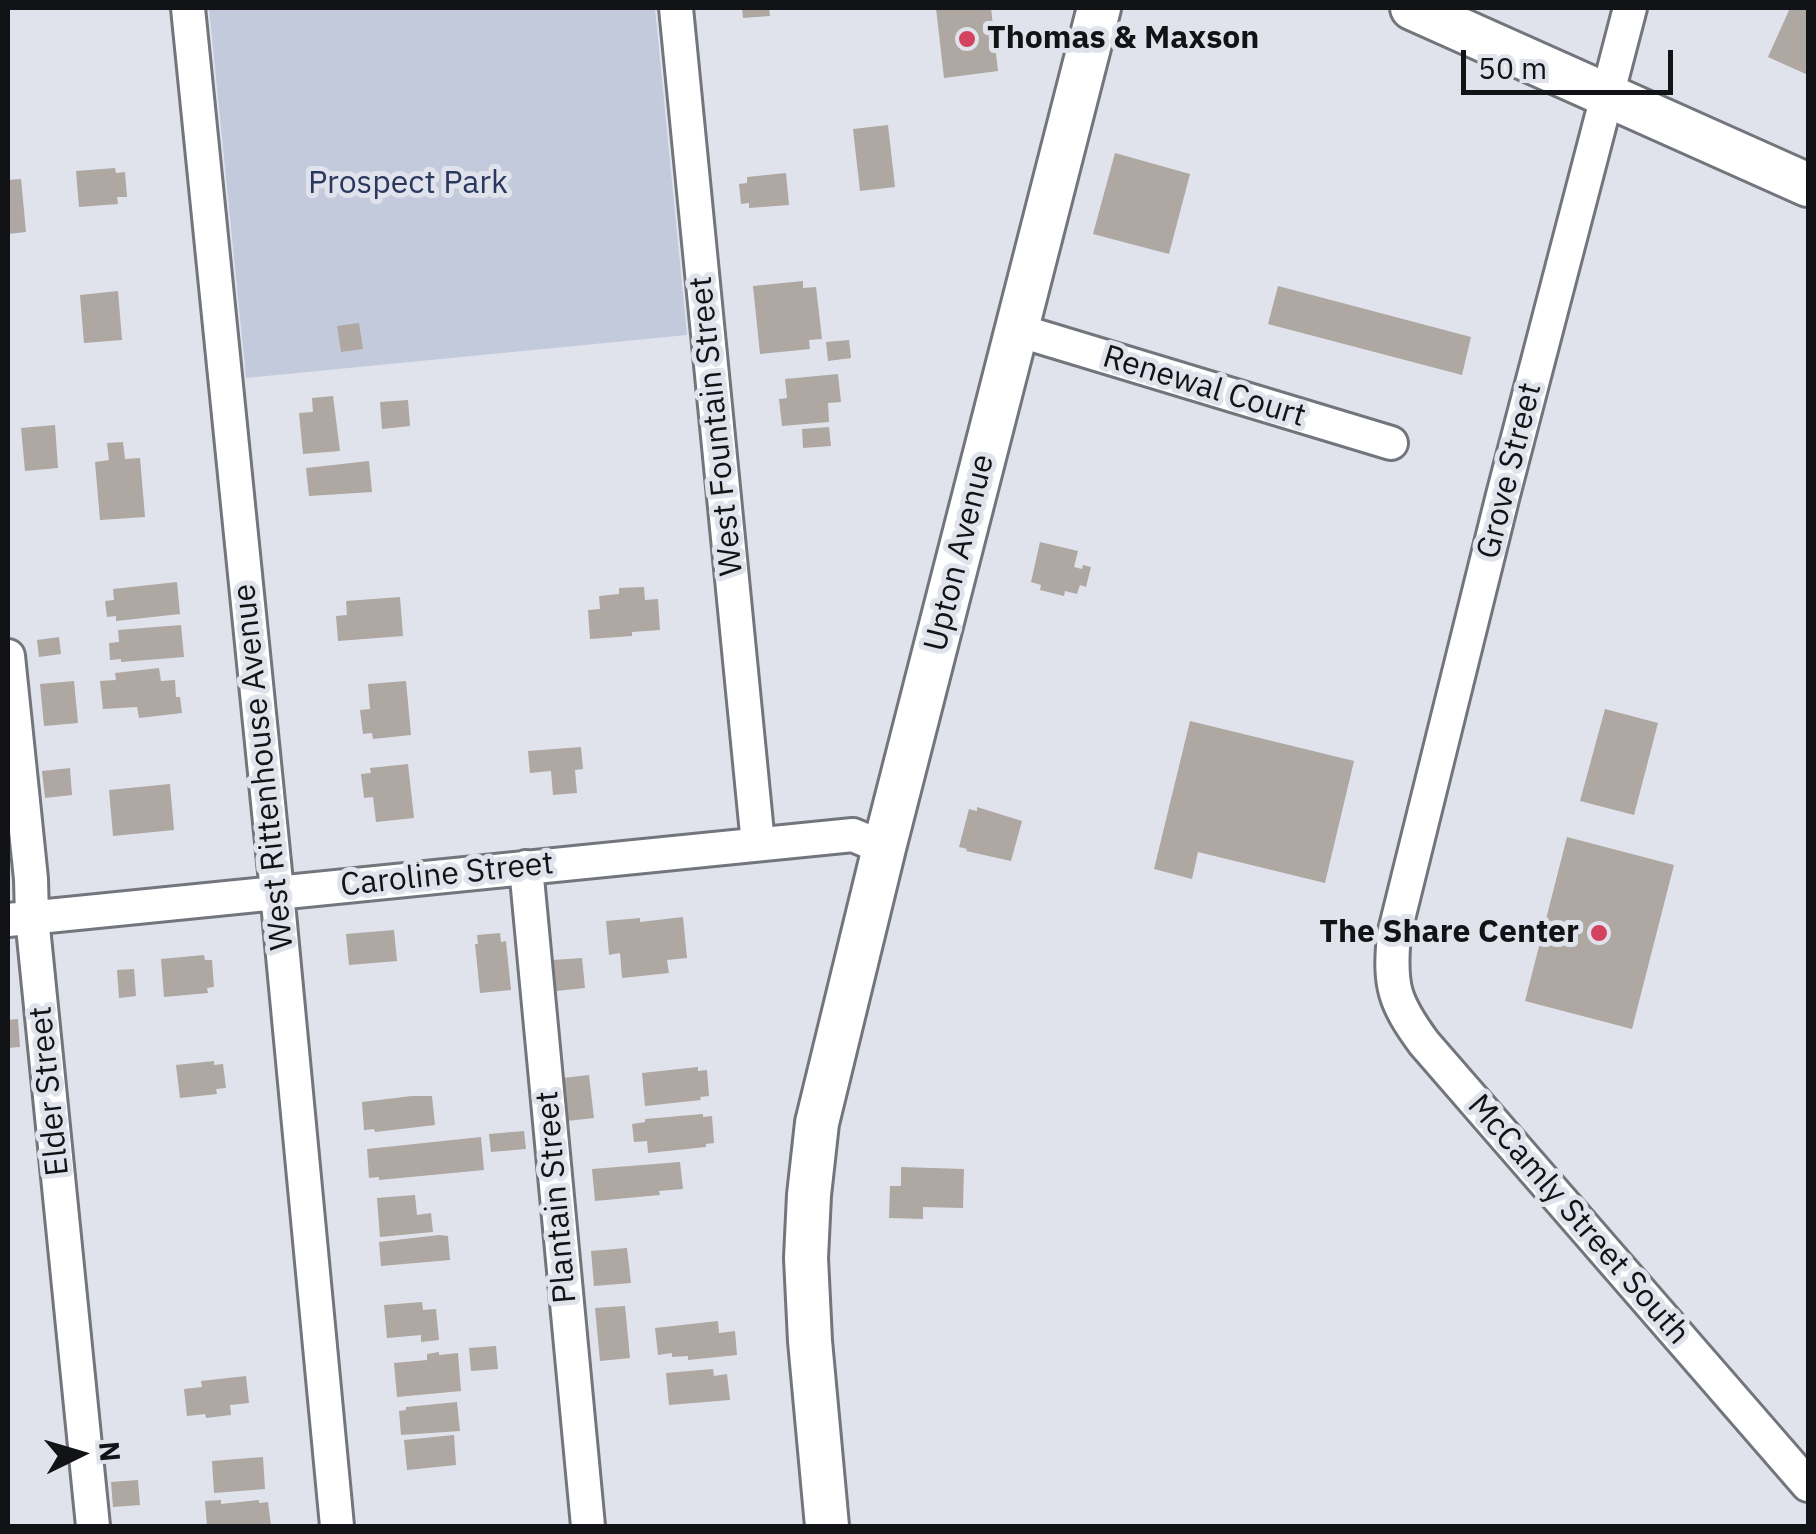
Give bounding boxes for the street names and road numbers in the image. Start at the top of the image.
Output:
street label: West Fountain Street [682,274,752,578]
street label: Renewal Court [1098,338,1310,436]
street label: Grove Street [1470,379,1550,563]
street label: Upton Avenue [917,451,1003,655]
street label: West Rittenhouse Avenue [226,582,302,952]
street label: Caroline Street [338,845,556,905]
street label: Elder Street [22,1004,78,1178]
street label: McCamly Street South [1459,1087,1697,1353]
street label: Plantain Street [529,1089,585,1305]

